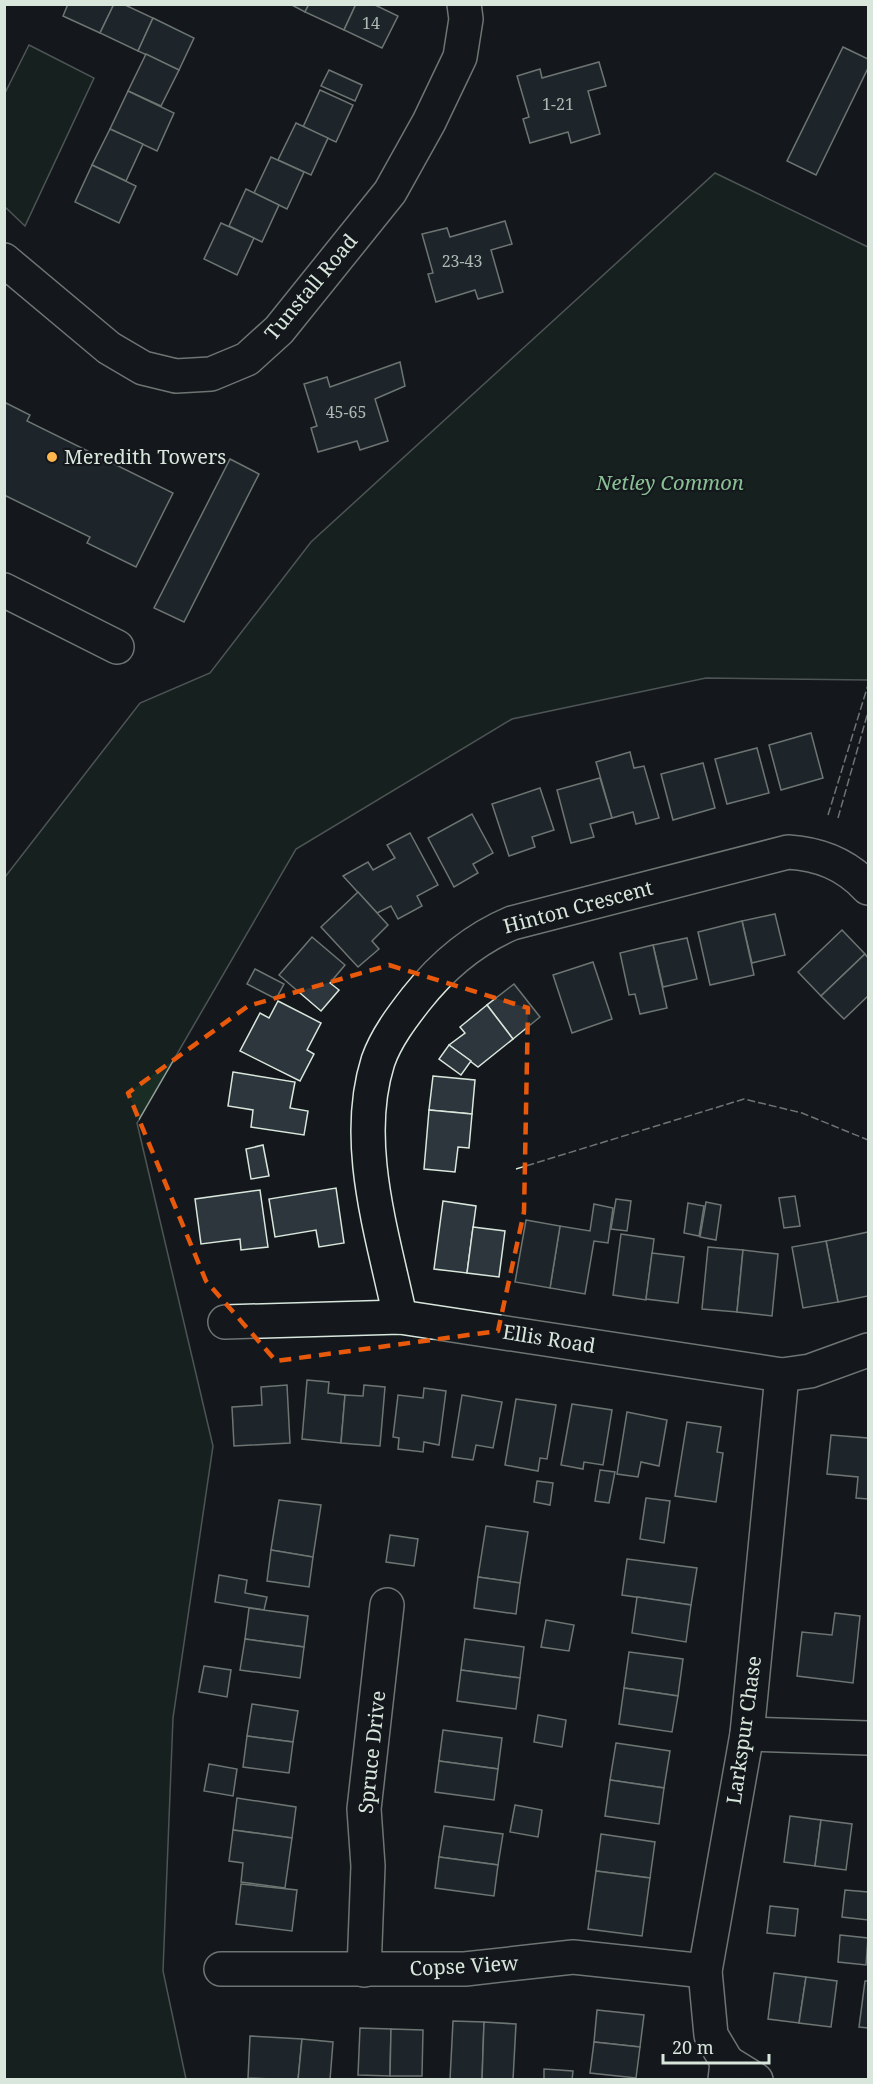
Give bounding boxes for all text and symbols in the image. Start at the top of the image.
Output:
house number: 14 [362,12,380,34]
house number: 1-21 [542,93,574,115]
street label: Tunstall Road [258,228,363,346]
house number: 23-43 [442,250,482,272]
house number: 45-65 [326,401,366,423]
place label: Meredith Towers [64,443,226,470]
marker: Meredith Towers [45,450,59,464]
park label: Netley Common [595,469,744,496]
street label: Hinton Crescent [500,874,656,939]
street label: Ellis Road [501,1318,597,1359]
street label: Larkspur Chase [720,1654,767,1806]
street label: Spruce Drive [352,1689,391,1815]
street label: Copse View [409,1949,520,1982]
scale bar [663,2027,770,2065]
text: 20 m [672,2035,714,2059]

